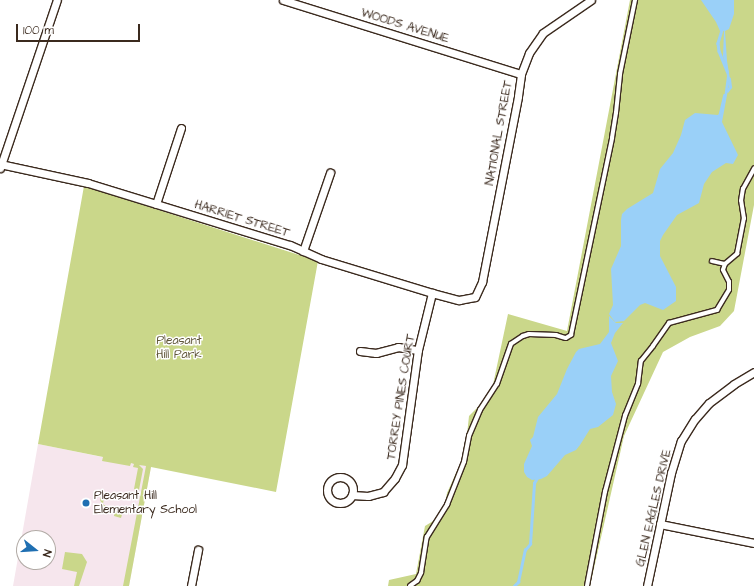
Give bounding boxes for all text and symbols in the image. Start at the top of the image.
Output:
street label: WOODS AVENUE [359,6,451,46]
scale bar [18,16,142,42]
text: 100 m [23,22,54,39]
street label: NATIONAL STREET [483,79,515,187]
street label: HARRIET STREET [193,198,291,240]
street label: TORREY PINES COURT [384,333,418,461]
park label: Pleasant Hill Park [156,334,202,362]
street label: GLEN EAGLES DRIVE [634,448,674,568]
place label: Pleasant Hill Elementary School [94,489,197,517]
marker: Pleasant Hill Elementary School [81,498,91,508]
north arrow [16,530,56,570]
text: N [39,548,55,559]

